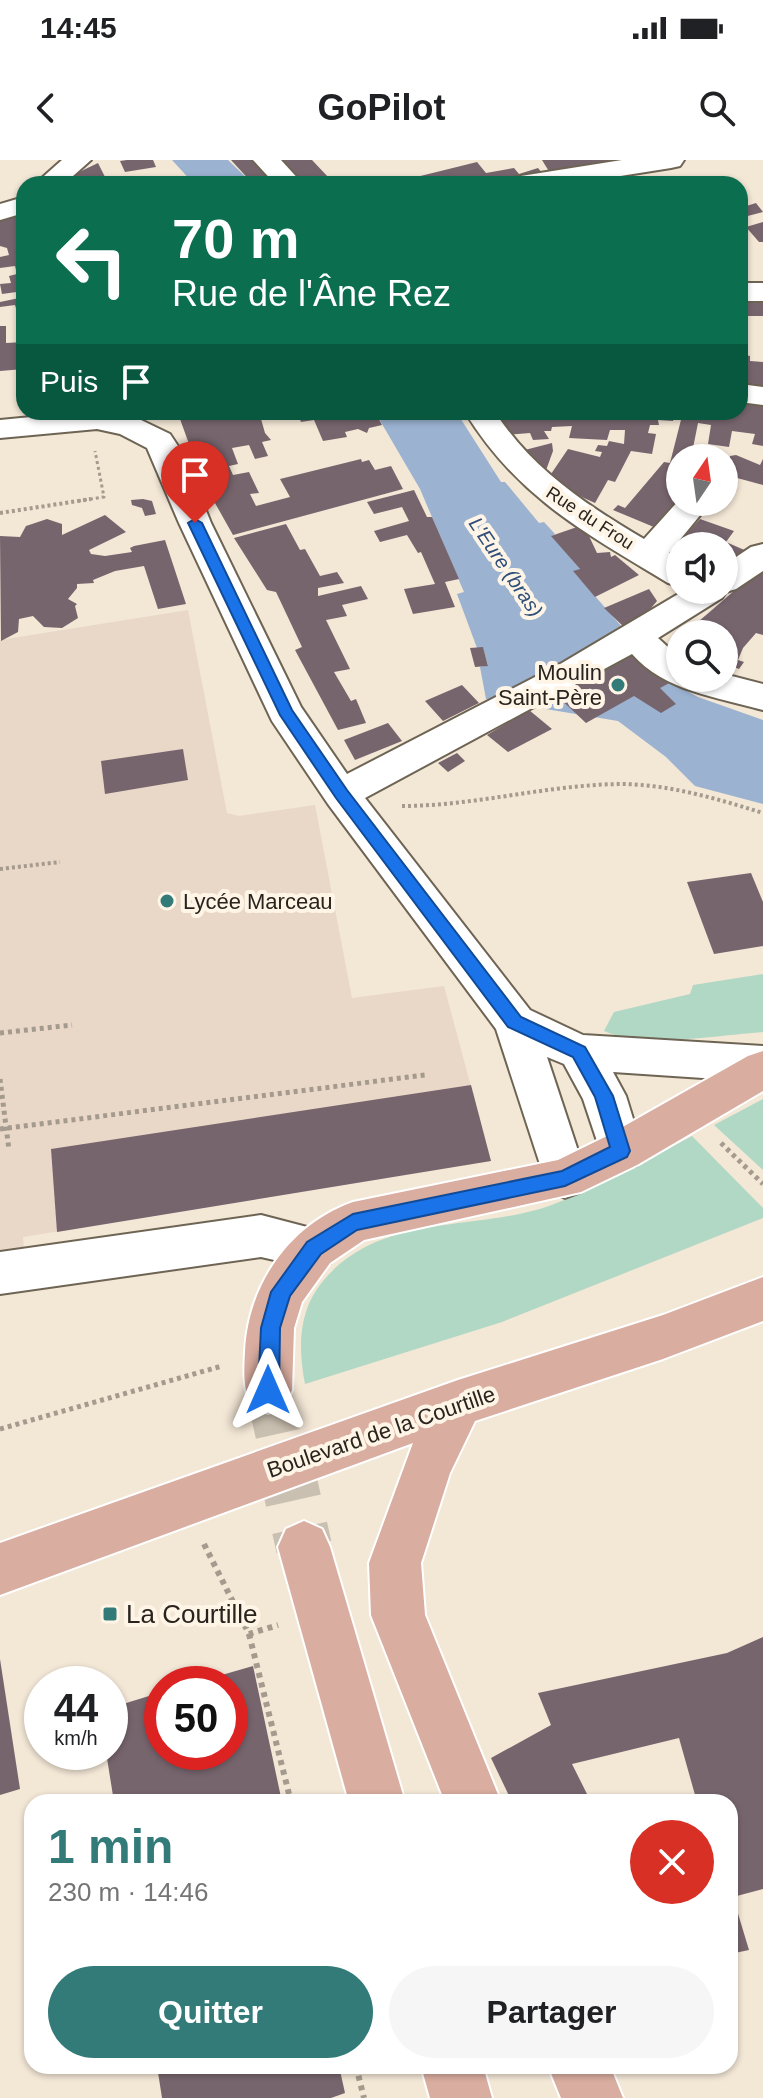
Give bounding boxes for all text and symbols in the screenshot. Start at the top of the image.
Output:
text: 14:45 [40,11,117,44]
icon: back [24,86,68,130]
icon: search [695,86,739,130]
text: GoPilot [318,87,446,128]
text: 70 m [172,207,300,270]
icon: left [40,208,144,312]
text: Rue de l'Âne Rez [172,273,451,314]
icon: arrive [114,360,158,404]
text: Puis [40,365,98,398]
pin [161,441,229,523]
north arrow [666,444,738,516]
map controls [666,444,738,692]
icon: arrive [173,453,217,497]
street label: Rue du Frou [543,482,637,554]
water label: L'Eure (bras) [465,513,547,621]
button: sound [666,532,738,604]
button: search [666,620,738,692]
place label: Moulin Saint-Père [498,660,602,710]
marker: Moulin Saint-Père [609,676,627,694]
place label: Lycée Marceau [183,889,333,914]
marker: Lycée Marceau [158,892,176,910]
position arrow [226,1348,310,1432]
street label: Boulevard de la Courtille [264,1381,498,1483]
place label: La Courtille [126,1599,258,1629]
marker: La Courtille [101,1605,119,1623]
speed limit sign: 50 [144,1666,248,1770]
text: 44 [54,1686,98,1730]
text: km/h [54,1727,98,1749]
text: 1 min [48,1820,173,1873]
button: close [630,1820,714,1904]
text: 230 m · 14:46 [48,1877,208,1907]
button: Quitter [48,1966,373,2058]
button: Partager [389,1966,714,2058]

